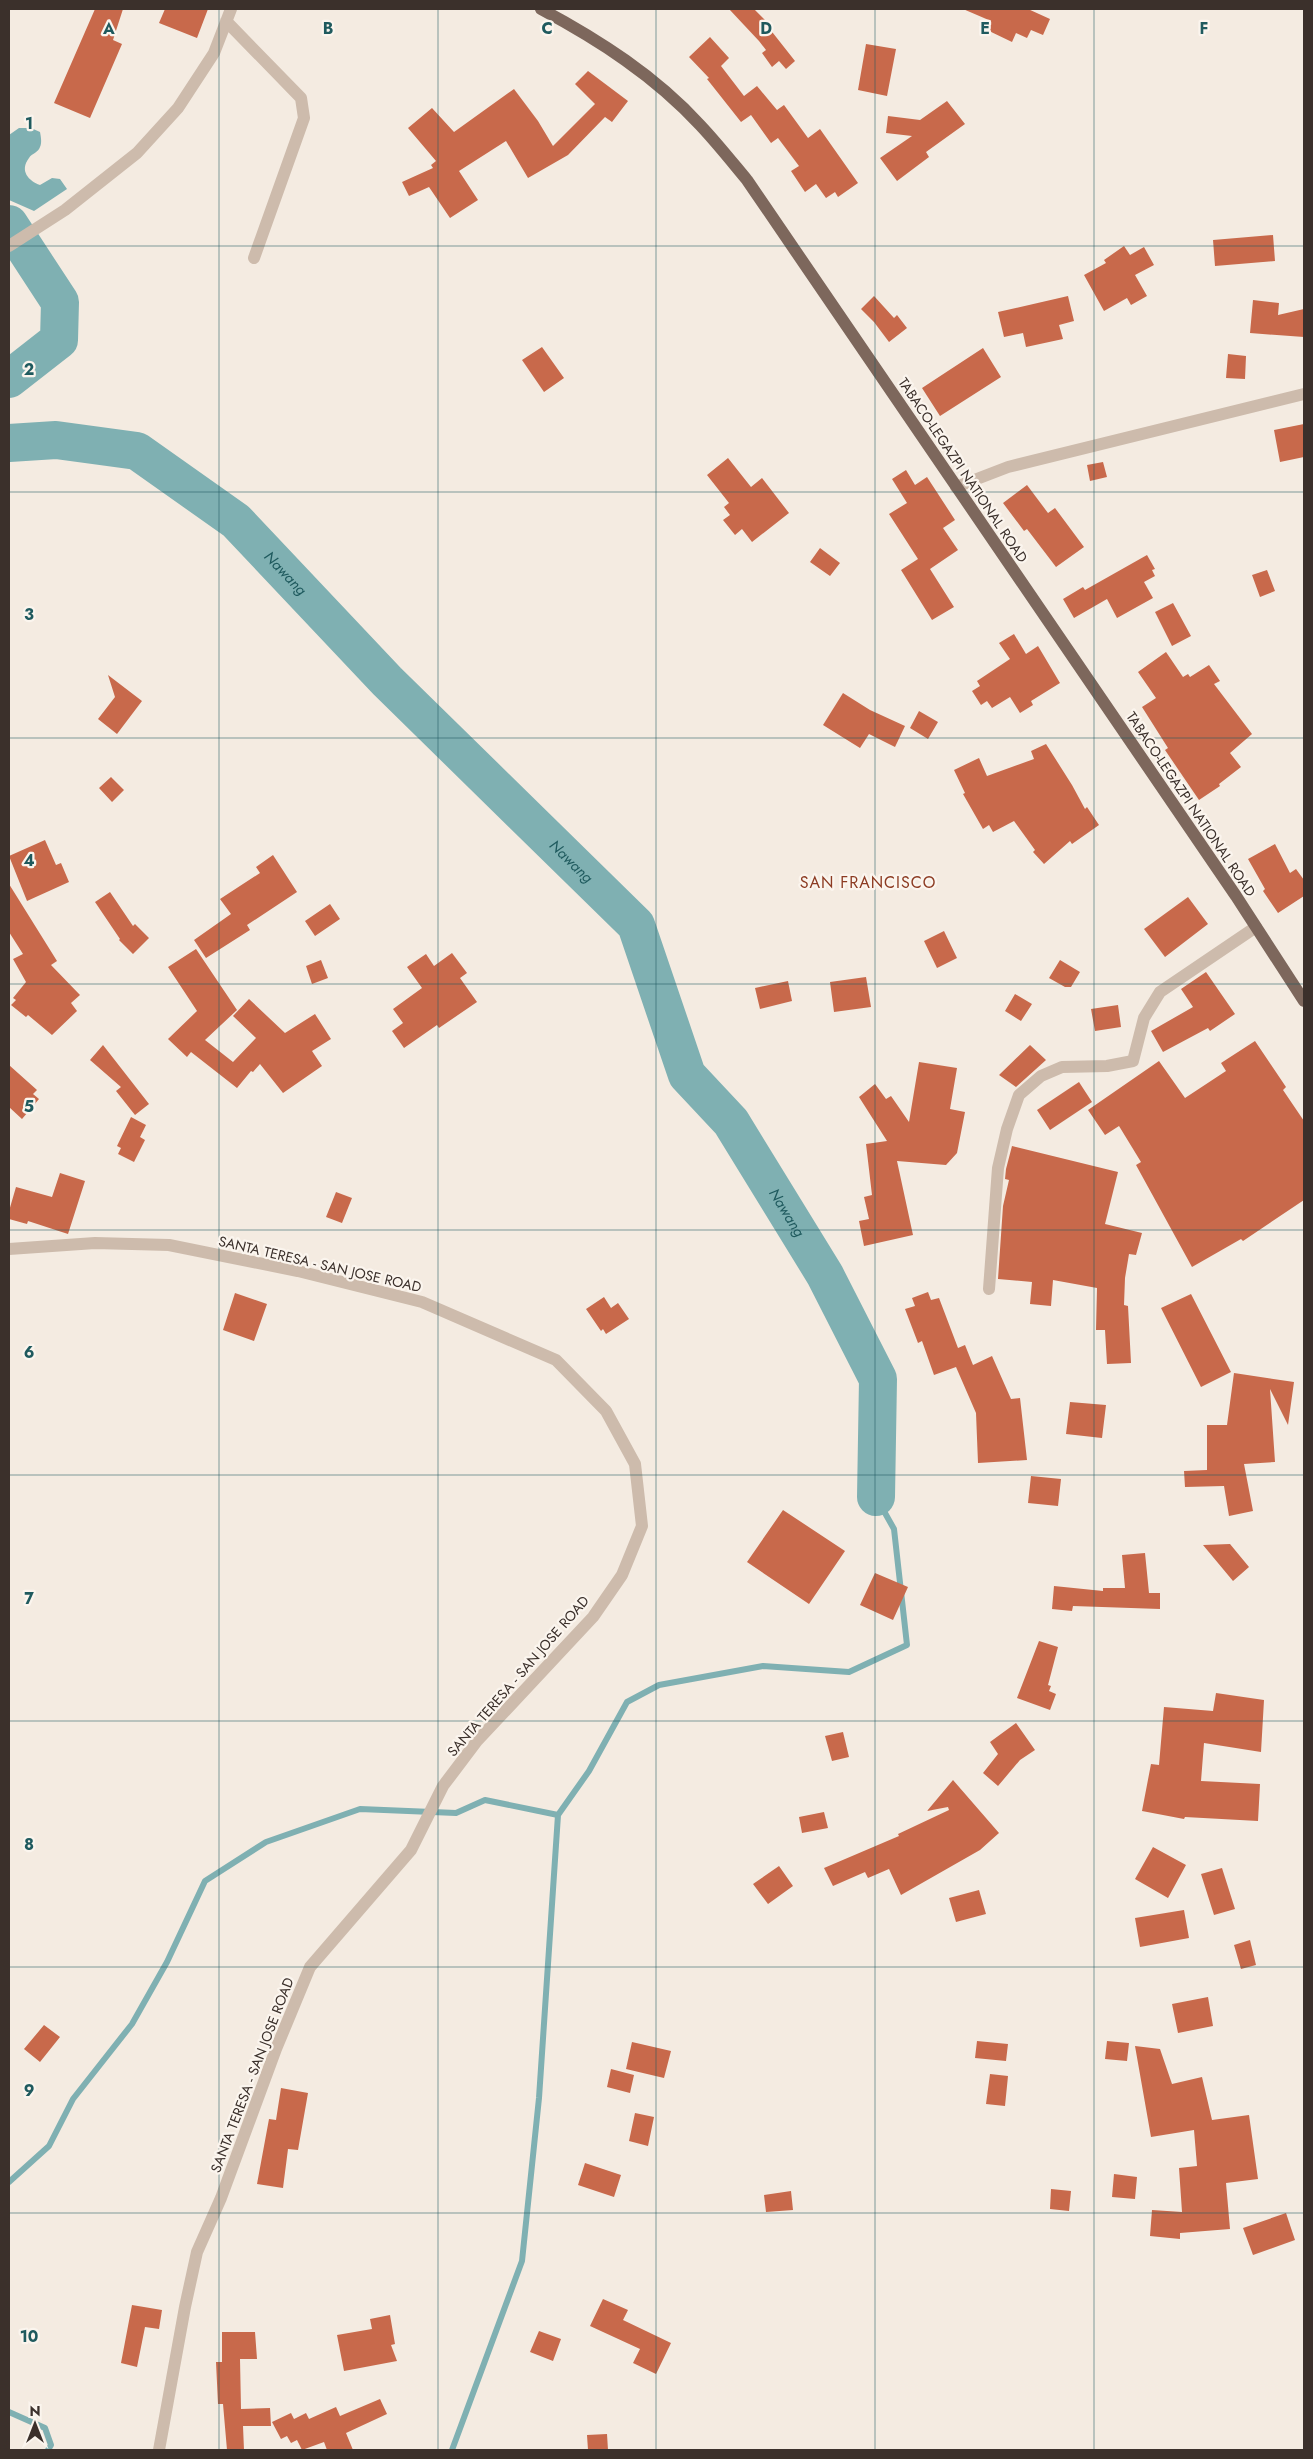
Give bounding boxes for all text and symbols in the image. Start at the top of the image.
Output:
text: A [102,17,115,40]
text: B [323,17,333,40]
text: C [541,17,553,40]
text: D [760,17,772,40]
text: E [980,17,990,40]
text: F [1200,17,1208,40]
text: 1 [25,112,33,135]
text: 2 [24,358,34,381]
street label: TABACO-LEGAZPI NATIONAL ROAD [894,374,1032,566]
water label: Nawang [259,546,312,601]
text: 3 [24,603,34,626]
street label: TABACO-LEGAZPI NATIONAL ROAD [1122,708,1260,900]
water label: Nawang [544,835,599,889]
text: 4 [23,849,35,872]
district label: SAN FRANCISCO [800,871,936,894]
text: 5 [24,1095,34,1118]
water label: Nawang [763,1184,811,1242]
street label: SANTA TERESA - SAN JOSE ROAD [217,1231,423,1297]
text: 6 [24,1341,34,1364]
text: 7 [24,1587,34,1610]
street label: SANTA TERESA - SAN JOSE ROAD [442,1591,594,1761]
text: 8 [24,1833,34,1856]
street label: SANTA TERESA - SAN JOSE ROAD [205,1975,299,2175]
text: 9 [24,2079,34,2102]
text: 10 [20,2325,38,2348]
north arrow [10,2399,60,2449]
text: N [29,2401,41,2421]

